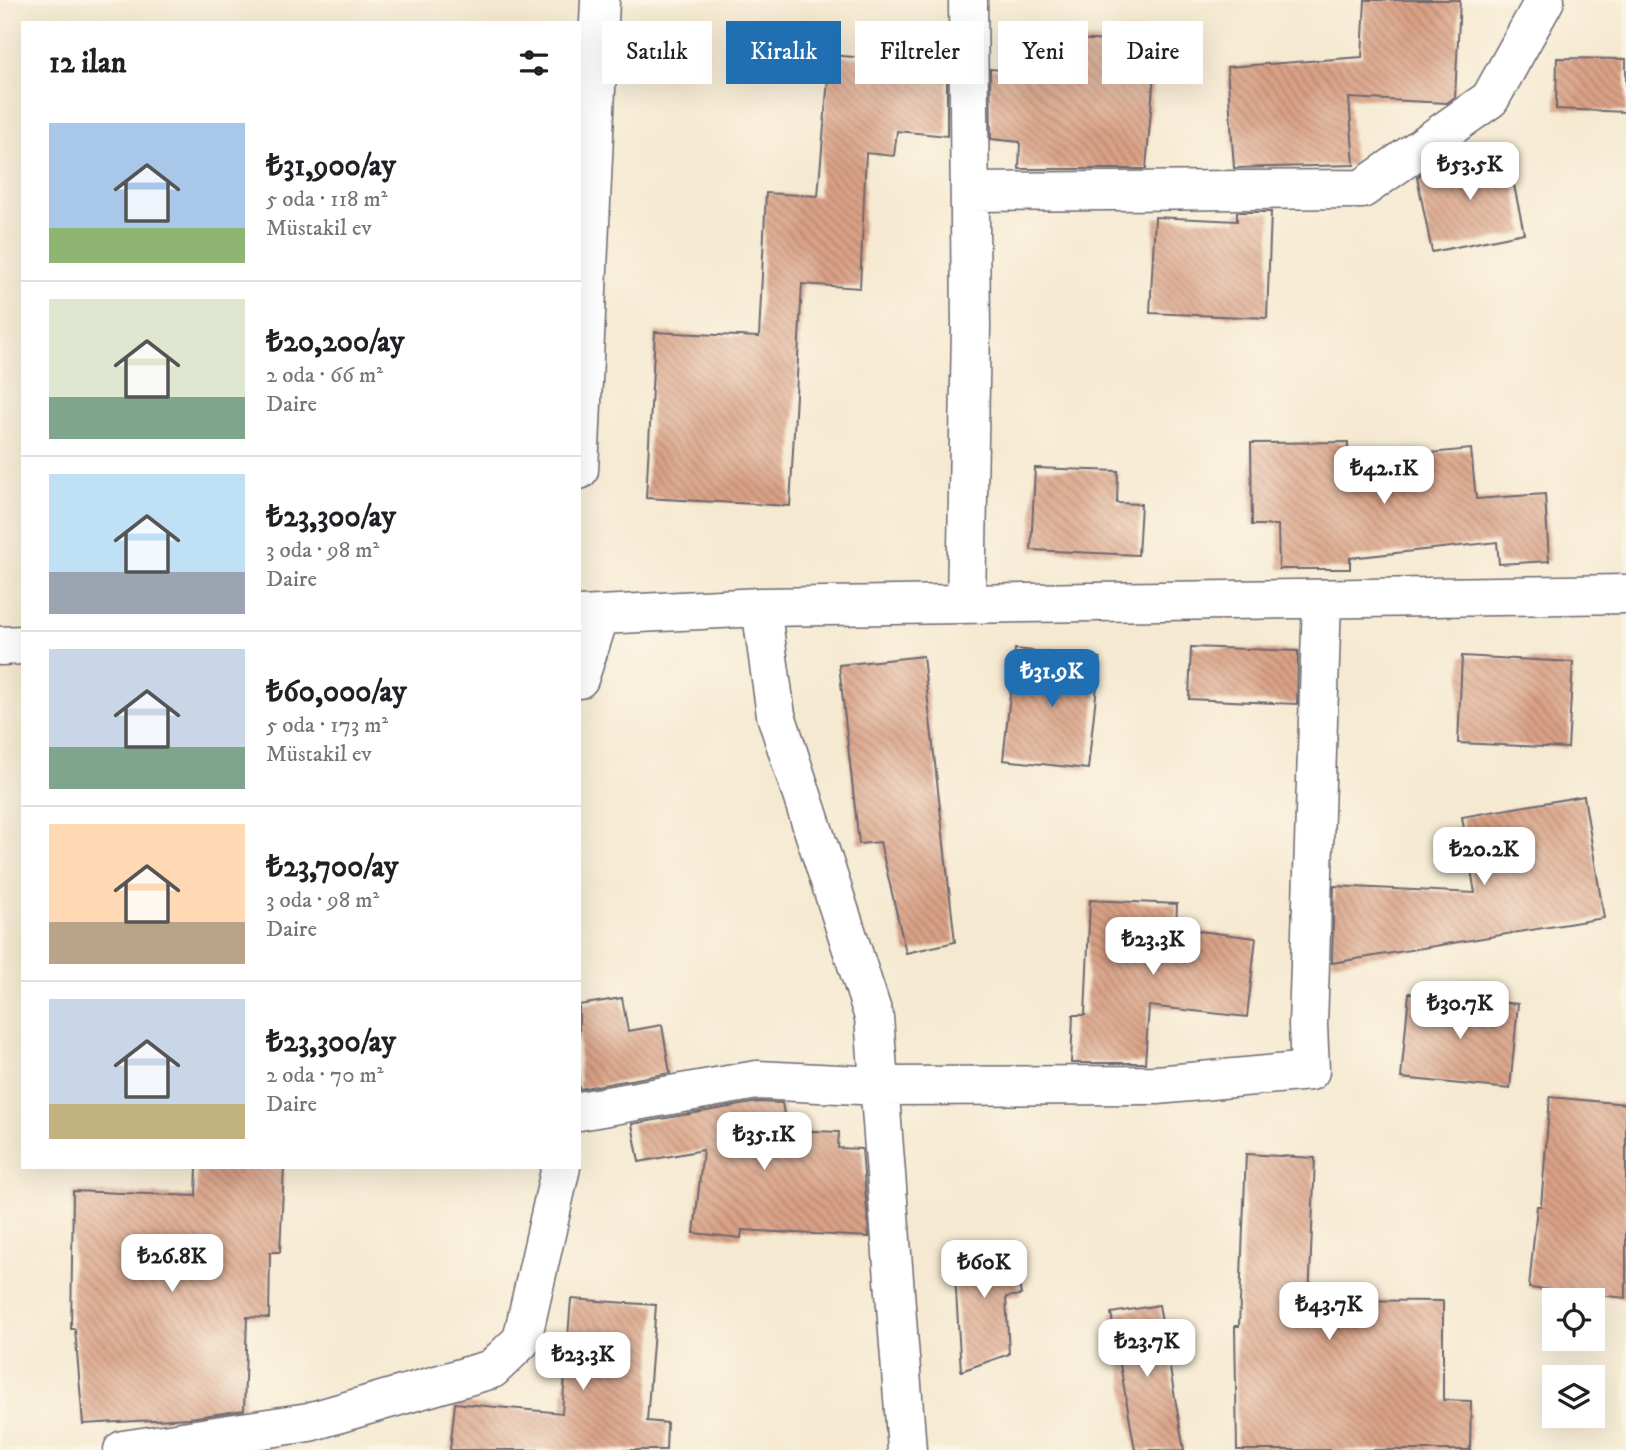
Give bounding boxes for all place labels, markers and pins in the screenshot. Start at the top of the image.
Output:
pin: ₺53.5K [1413,142,1527,202]
pin: ₺42.1K [1327,447,1441,506]
pin: ₺31.9K [995,650,1109,709]
pin: ₺20.2K [1427,828,1541,887]
pin: ₺23.3K [1096,918,1210,977]
pin: ₺30.7K [1403,982,1517,1041]
pin: ₺35.1K [707,1112,821,1172]
pin: ₺26.8K [115,1234,229,1294]
pin: ₺60K [943,1240,1025,1300]
pin: ₺43.7K [1272,1282,1386,1342]
pin: ₺23.7K [1090,1320,1204,1379]
pin: ₺23.3K [526,1332,640,1392]

